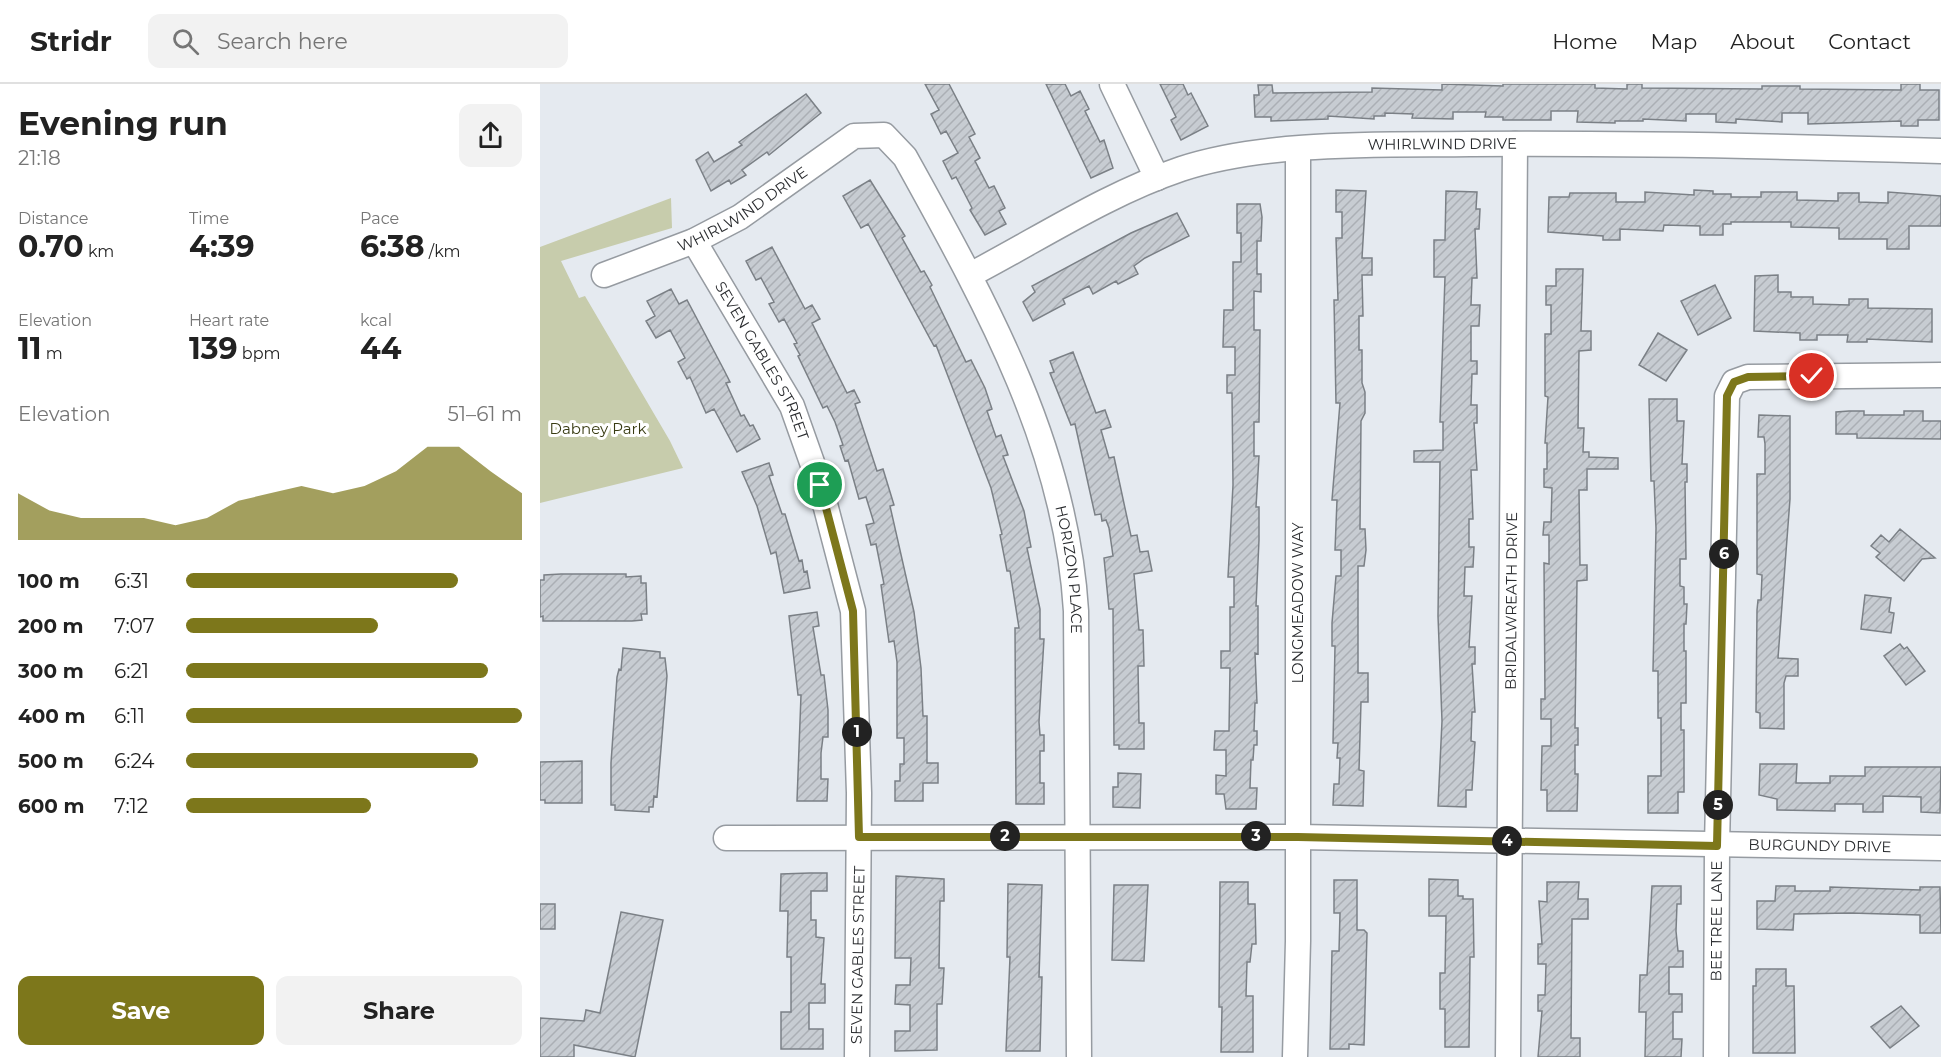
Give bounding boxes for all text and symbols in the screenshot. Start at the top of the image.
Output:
search box [148,14,568,68]
text: Stridr [30,24,112,58]
icon: search [169,25,202,58]
text: Search here [217,28,348,55]
text: Home [1552,29,1617,54]
text: Map [1650,29,1697,54]
text: About [1730,29,1795,54]
text: Contact [1828,29,1911,54]
text: Evening run [18,103,228,143]
button: share [459,104,522,167]
street label: WHIRLWIND DRIVE [1368,134,1517,154]
text: 21:18 [18,146,61,170]
street label: WHIRLWIND DRIVE [675,162,811,255]
text: Distance [18,209,88,228]
text: Time [189,209,229,228]
text: Pace [360,209,399,228]
text: 0.70 [18,228,84,265]
text: 4:39 [189,228,255,265]
text: 6:38 [360,228,425,265]
text: km [84,242,114,261]
text: /km [425,242,461,261]
street label: SEVEN GABLES STREET [711,278,813,443]
text: Elevation [18,311,92,330]
text: Heart rate [189,311,269,330]
text: kcal [360,311,392,330]
text: 11 [18,330,42,367]
text: 139 [189,330,238,367]
text: 44 [360,330,401,367]
text: m [42,344,63,363]
text: bpm [238,344,281,363]
pin [1786,350,1837,401]
icon: check [1795,359,1828,392]
text: Elevation [18,402,110,426]
text: 51–61 m [447,402,522,426]
park label: Dabney Park [550,419,646,438]
pin [794,459,845,510]
icon: arrive [803,468,836,501]
street label: HORIZON PLACE [1051,504,1086,634]
street label: BRIDALWREATH DRIVE [1501,512,1521,690]
street label: LONGMEADOW WAY [1288,522,1307,684]
pin: 6 [1709,539,1739,569]
text: 6 [1719,544,1729,563]
text: 100 m [18,569,80,593]
text: 6:31 [114,569,149,593]
text: 200 m [18,614,84,638]
text: 7:07 [114,614,155,638]
text: 300 m [18,659,84,683]
text: 6:21 [114,659,149,683]
text: 400 m [18,704,86,728]
text: 6:11 [114,704,145,728]
pin: 1 [842,717,872,747]
text: 1 [854,722,860,741]
text: 500 m [18,749,84,773]
text: 6:24 [114,749,155,773]
pin: 5 [1703,790,1733,820]
text: 600 m [18,794,85,818]
text: 7:12 [114,794,148,818]
text: 5 [1713,795,1723,814]
pin: 2 [990,821,1020,851]
pin: 3 [1241,821,1271,851]
text: 2 [1000,826,1010,845]
text: 3 [1251,826,1261,845]
pin: 4 [1492,826,1522,856]
text: 4 [1501,831,1513,850]
street label: BURGUNDY DRIVE [1748,835,1892,856]
street label: BEE TREE LANE [1706,861,1726,981]
street label: SEVEN GABLES STREET [846,865,869,1044]
button: Save [18,976,264,1045]
button: Share [276,976,522,1045]

